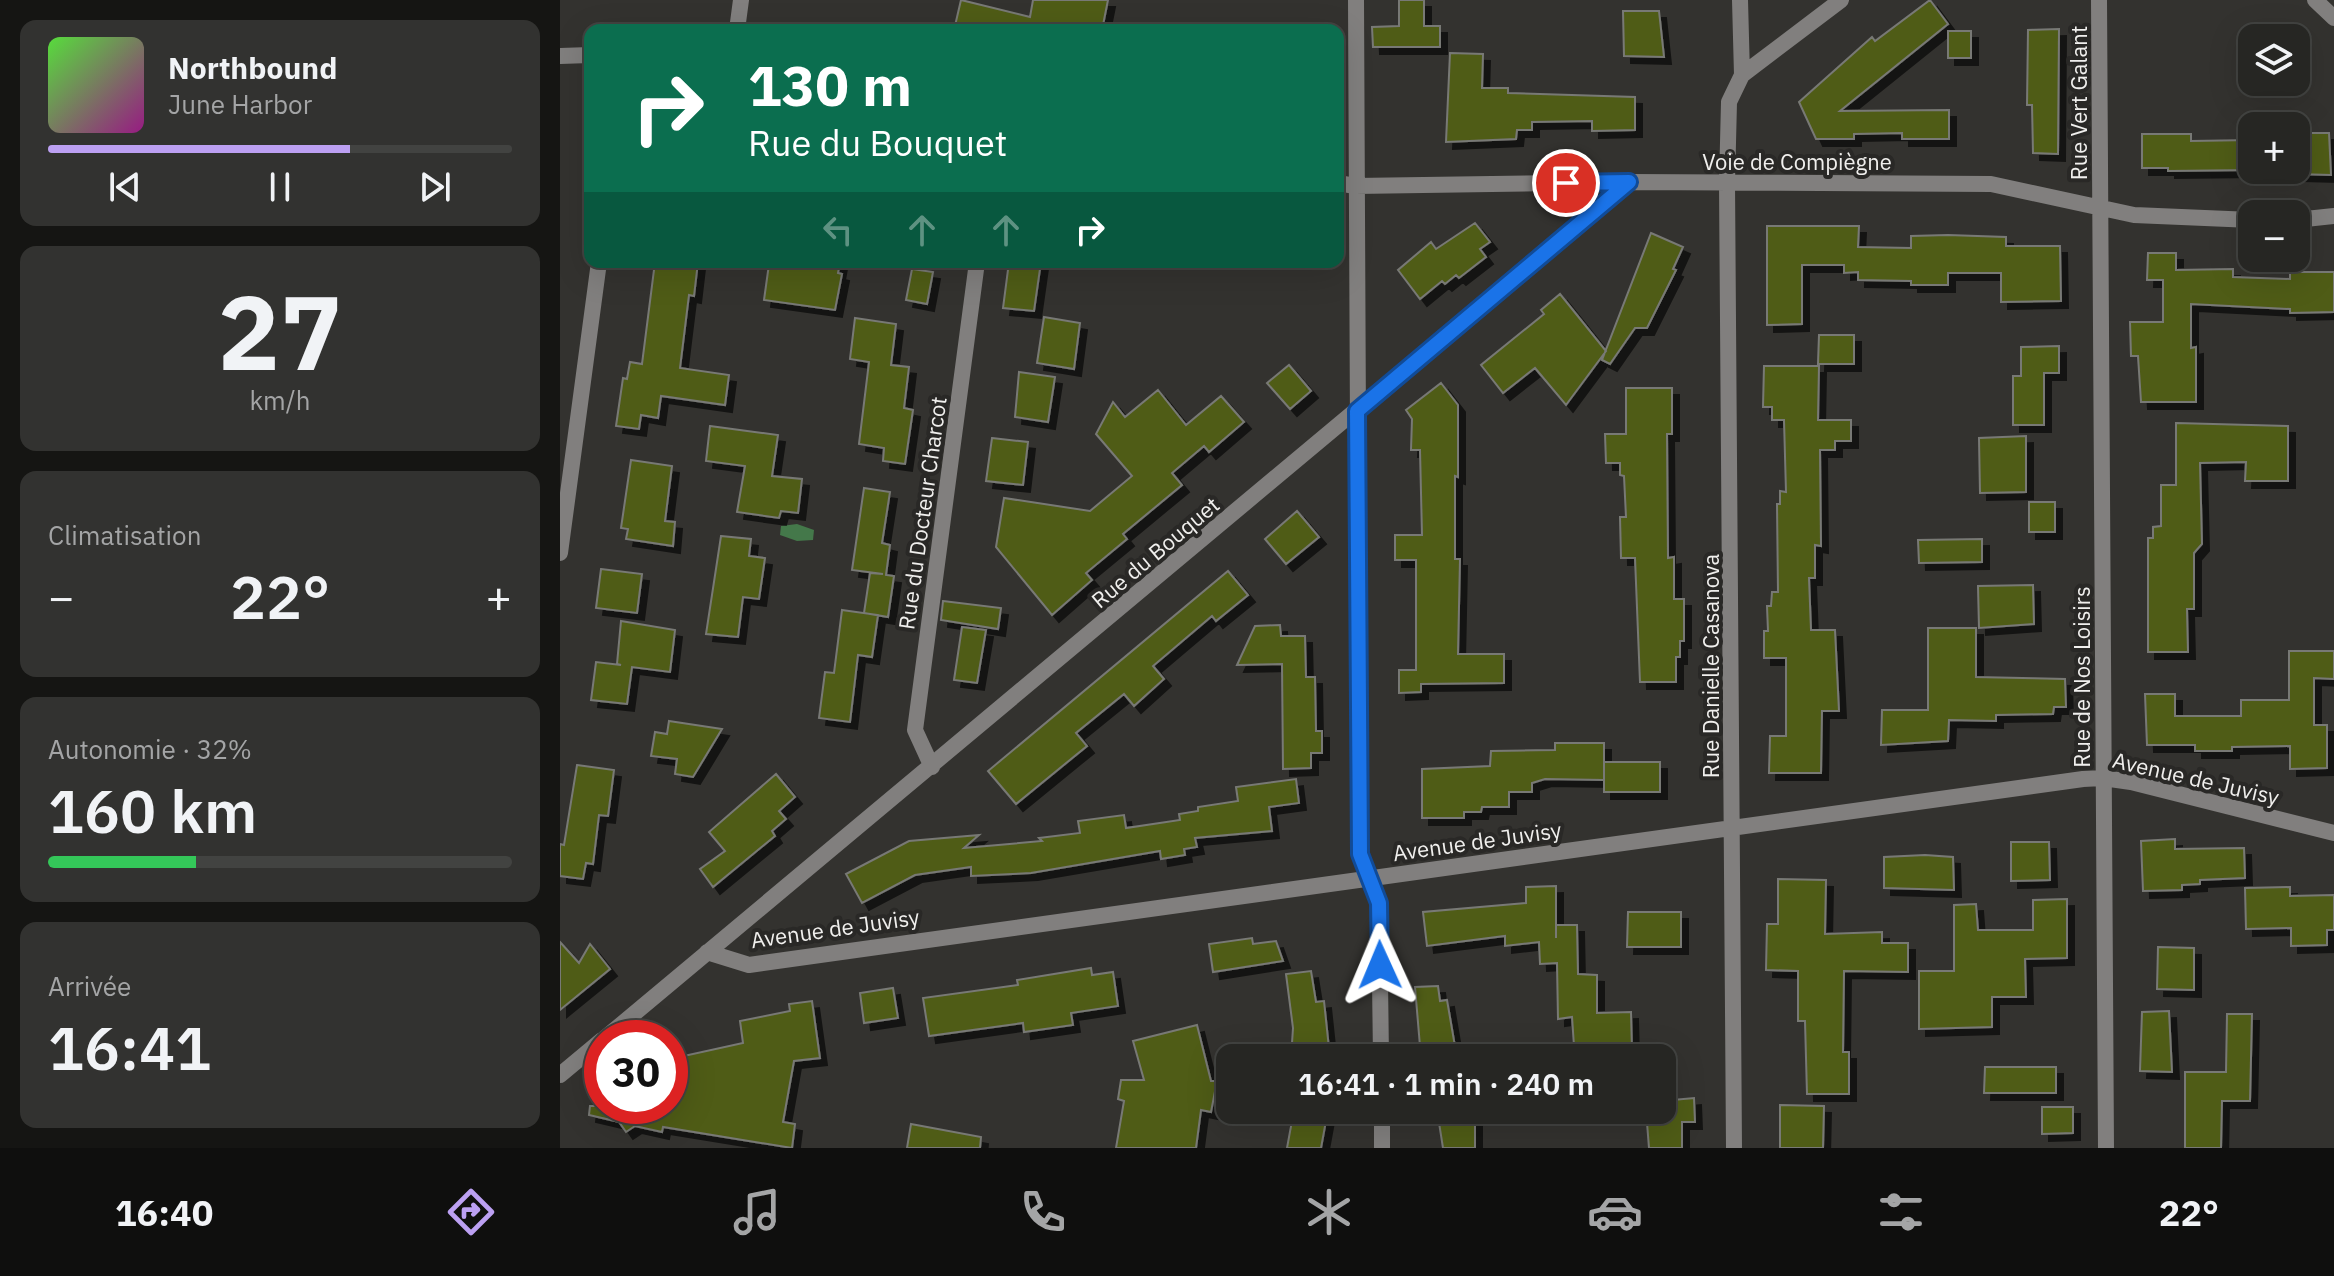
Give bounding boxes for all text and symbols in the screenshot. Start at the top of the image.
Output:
map controls [2238,24,2310,272]
button: layers [2238,24,2310,96]
street label: Rue Vert Galant [2064,26,2093,180]
text: Northbound [168,48,337,87]
text: 130 m [748,49,912,121]
icon: right [616,56,720,160]
text: June Harbor [168,87,312,121]
button: + [2238,112,2310,184]
text: Rue du Bouquet [748,119,1007,166]
street label: Voie de Compiègne [1702,147,1892,176]
pin [1532,149,1600,217]
icon: arrive [1544,161,1588,205]
icon: previous [103,165,147,209]
icon: pause [258,165,302,209]
icon: next [413,165,457,209]
button: − [2238,200,2310,272]
icon: left [816,208,860,252]
icon: ahead [900,208,944,252]
icon: ahead [984,208,1028,252]
icon: right [1068,208,1112,252]
text: 27 [218,263,342,399]
text: km/h [249,383,311,417]
street label: Rue du Docteur Charcot [891,395,953,631]
street label: Rue du Bouquet [1085,490,1225,614]
text: Climatisation [48,518,201,552]
street label: Rue Danielle Casanova [1696,554,1725,778]
text: 22° [230,557,330,636]
text: − [48,568,74,625]
text: + [486,568,512,625]
street label: Rue de Nos Loisirs [2067,586,2096,768]
text: Autonomie · 32% [48,732,252,766]
street label: Avenue de Juvisy [2110,745,2282,811]
text: 160 km [48,771,257,850]
street label: Avenue de Juvisy [1391,815,1563,867]
street label: Avenue de Juvisy [749,902,921,954]
position arrow [1338,923,1422,1007]
text: Arrivée [48,969,131,1003]
text: 16:41 [48,1008,211,1087]
speed limit sign: 30 [584,1020,688,1124]
text: 16:41 · 1 min · 240 m [1298,1064,1594,1103]
icon: directions [443,1184,499,1240]
icon: music [729,1184,785,1240]
icon: phone [1015,1184,1071,1240]
icon: climate [1301,1184,1357,1240]
icon: car [1587,1184,1643,1240]
icon: filters [1873,1184,1929,1240]
text: 16:40 [115,1189,213,1236]
text: 22° [2159,1189,2219,1236]

